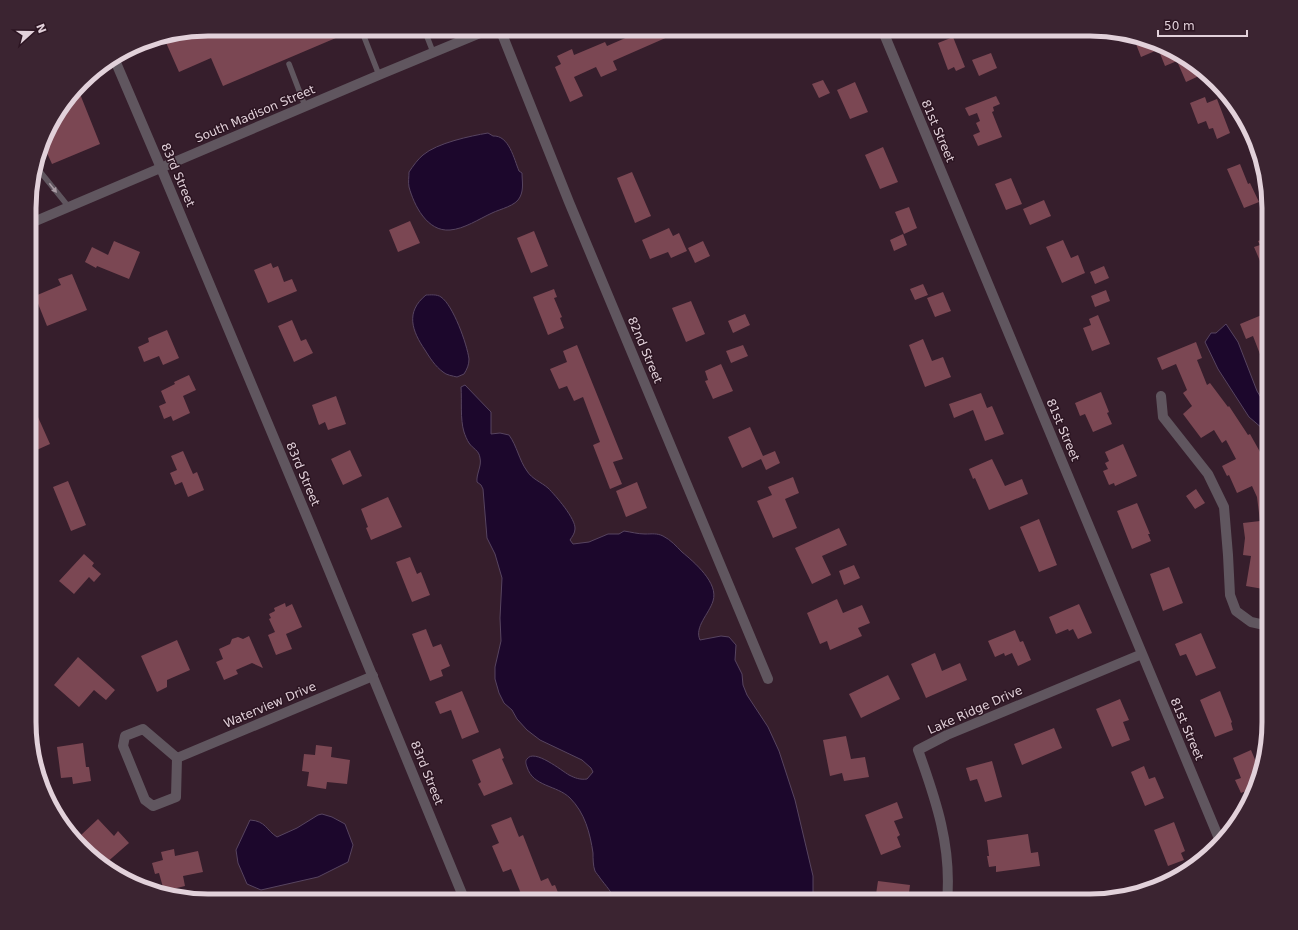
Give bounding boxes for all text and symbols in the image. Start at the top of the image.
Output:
north arrow [12,12,52,52]
scale bar [1158,12,1247,38]
text: 50 m [1164,19,1195,33]
text: N [33,22,49,35]
street label: South Madison Street [193,82,317,146]
street label: 81st Street [919,98,958,165]
street label: 83rd Street [158,141,198,209]
one-way arrow [49,182,57,193]
street label: 82nd Street [625,315,665,386]
street label: 81st Street [1044,397,1083,464]
street label: 83rd Street [283,440,323,508]
street label: Waterview Drive [222,679,318,731]
street label: Lake Ridge Drive [926,683,1024,737]
street label: 81st Street [1168,696,1207,763]
street label: 83rd Street [408,739,446,807]

